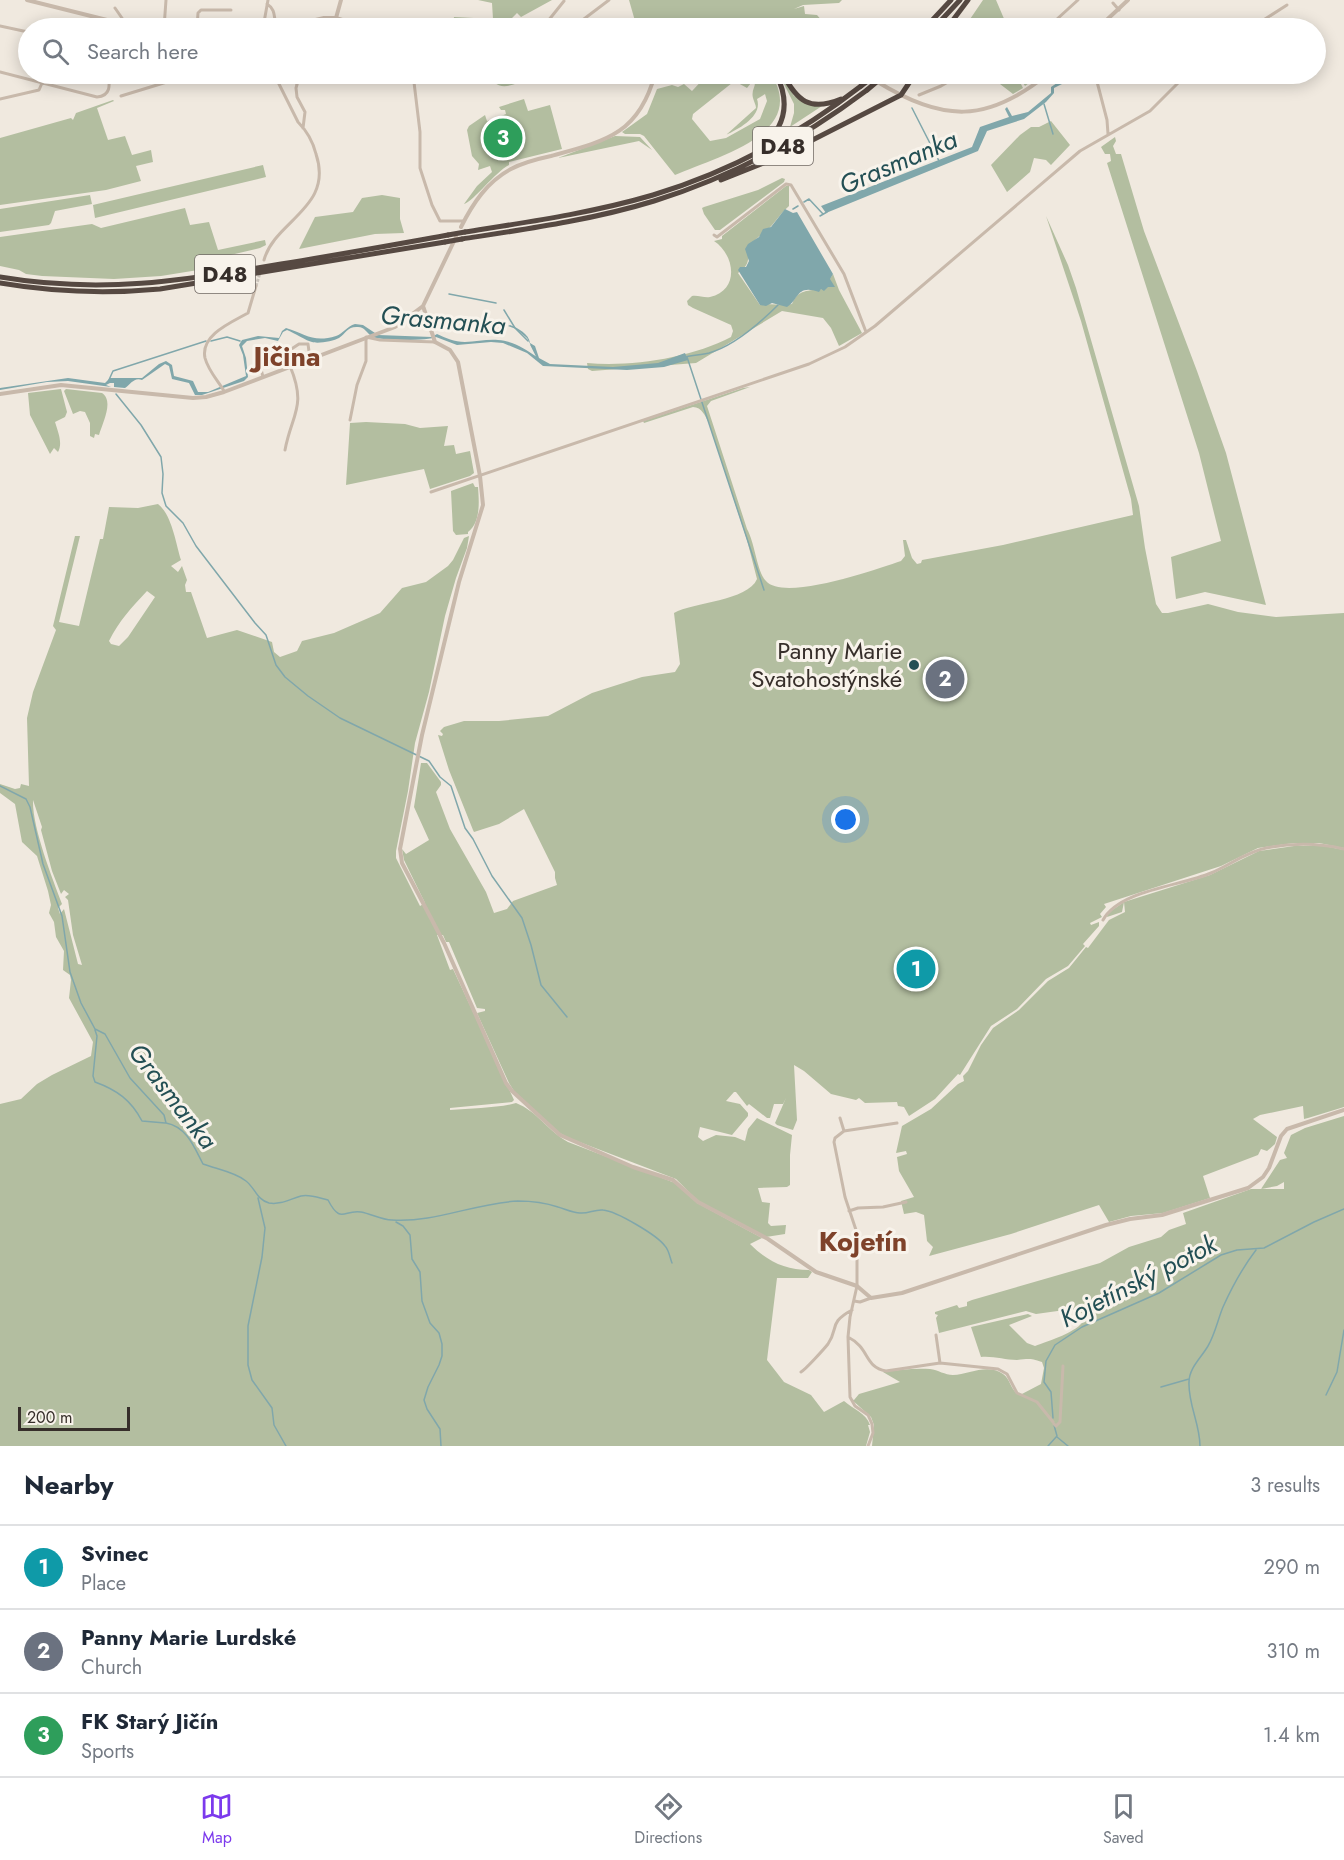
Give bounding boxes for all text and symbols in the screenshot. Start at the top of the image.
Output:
search box [18,18,1326,84]
icon: search [39,35,72,68]
text: Search here [87,35,198,67]
pin: 3 [484,116,522,160]
water label: Grasmanka [833,120,964,204]
road number: D48 [753,127,813,165]
road number: D48 [195,255,255,293]
water label: Grasmanka [379,296,508,344]
district label: Jičina [248,337,321,376]
place label: Panny Marie Svatohostýnské [751,633,902,696]
pin: 2 [926,656,964,702]
marker: Panny Marie Svatohostýnské [907,658,921,672]
your location [831,805,860,834]
pin: 1 [896,946,936,992]
water label: Grasmanka [119,1035,227,1158]
district label: Kojetín [819,1222,907,1261]
water label: Kojetínský potok [1053,1224,1225,1337]
scale bar [18,1404,130,1432]
text: 200 m [27,1406,73,1429]
text: Nearby [24,1466,113,1504]
text: 3 results [1250,1471,1320,1500]
text: Svinec [81,1537,149,1569]
text: 1 [38,1553,49,1582]
text: 290 m [1264,1553,1320,1582]
text: Place [81,1569,126,1598]
text: Panny Marie Lurdské [81,1621,296,1653]
text: 2 [37,1637,50,1666]
text: 310 m [1266,1637,1320,1666]
text: Church [81,1653,142,1682]
text: FK Starý Jičín [81,1705,218,1737]
text: 3 [37,1721,50,1750]
text: 1.4 km [1263,1721,1320,1750]
text: Sports [81,1737,134,1766]
tab: Map [200,1790,233,1849]
tab: Directions [634,1790,702,1849]
tab: Saved [1103,1790,1144,1849]

